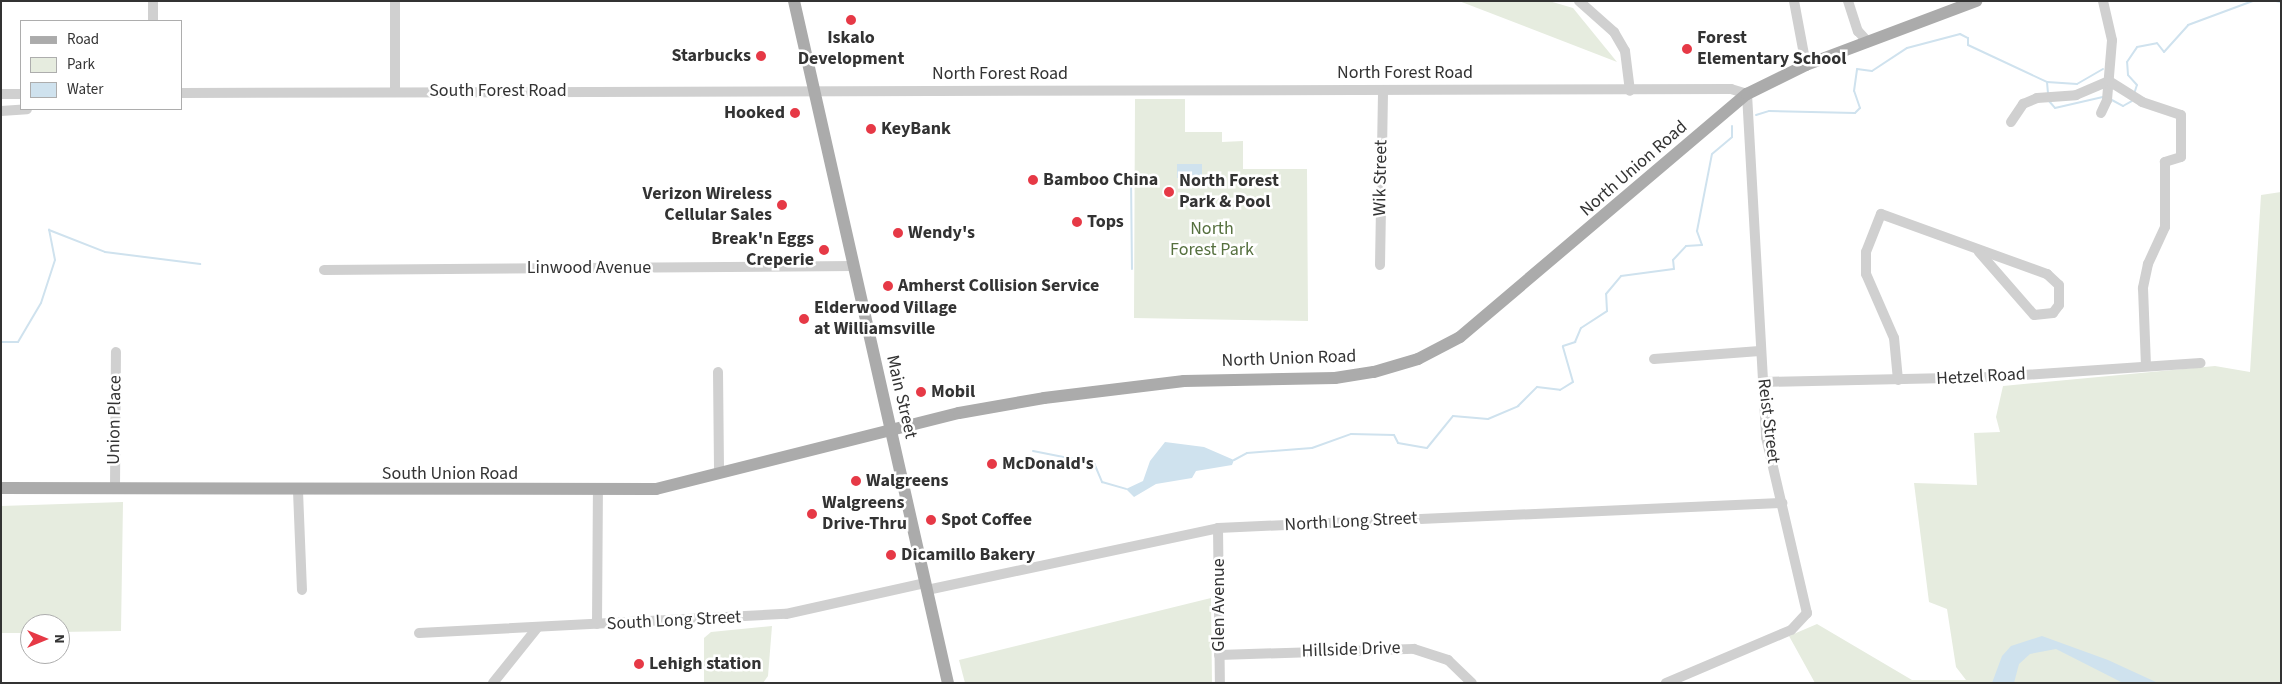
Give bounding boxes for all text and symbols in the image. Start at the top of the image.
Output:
marker: Iskalo Development [845,14,857,26]
legend [20,20,182,110]
place label: Iskalo Development [798,28,904,70]
place label: Forest Elementary School [1697,28,1847,70]
text: Road [67,29,99,50]
marker: Forest Elementary School [1681,43,1693,55]
place label: Starbucks [672,45,751,67]
marker: Starbucks [755,50,767,62]
text: Park [67,54,95,75]
street label: North Forest Road [1337,62,1473,84]
street label: North Forest Road [932,63,1068,85]
text: Water [67,79,103,100]
street label: South Forest Road [429,80,567,102]
place label: Hooked [724,102,785,124]
marker: Hooked [789,107,801,119]
street label: North Union Road [1576,117,1692,221]
place label: KeyBank [881,118,951,140]
marker: KeyBank [865,123,877,135]
street label: Wik Street [1370,140,1392,216]
place label: Bamboo China [1043,169,1158,191]
place label: North Forest Park & Pool [1179,171,1279,213]
marker: Bamboo China [1027,174,1039,186]
place label: Verizon Wireless Cellular Sales [643,184,772,226]
marker: North Forest Park & Pool [1163,186,1175,198]
marker: Verizon Wireless Cellular Sales [776,199,788,211]
place label: Tops [1087,211,1124,233]
marker: Tops [1071,216,1083,228]
park label: North Forest Park [1170,219,1254,262]
place label: Wendy's [908,222,975,244]
marker: Wendy's [892,227,904,239]
place label: Break'n Eggs Creperie [711,229,814,272]
marker: Break'n Eggs Creperie [818,244,830,256]
street label: Linwood Avenue [527,257,651,279]
place label: Amherst Collision Service [898,275,1099,297]
marker: Amherst Collision Service [882,280,894,292]
place label: Elderwood Village at Williamsville [814,298,957,340]
marker: Elderwood Village at Williamsville [798,313,810,325]
street label: North Union Road [1221,346,1357,372]
street label: Main Street [881,353,921,441]
street label: Hetzel Road [1936,364,2026,390]
street label: Union Place [103,375,127,465]
street label: Reist Street [1752,377,1784,465]
place label: Mobil [931,381,975,403]
marker: Mobil [915,386,927,398]
place label: McDonald's [1002,453,1094,475]
marker: McDonald's [986,458,998,470]
street label: South Union Road [382,463,518,485]
place label: Walgreens [866,470,949,492]
marker: Walgreens [850,475,862,487]
place label: Walgreens Drive-Thru [822,493,907,536]
marker: Walgreens Drive-Thru [806,508,818,520]
street label: North Long Street [1284,508,1418,536]
place label: Spot Coffee [941,509,1032,531]
marker: Spot Coffee [925,514,937,526]
place label: Dicamillo Bakery [901,544,1035,566]
marker: Dicamillo Bakery [885,549,897,561]
street label: Glen Avenue [1208,558,1230,652]
street label: South Long Street [606,607,742,635]
north arrow [20,614,70,664]
text: N [49,634,69,644]
street label: Hillside Drive [1301,637,1401,663]
place label: Lehigh station [649,653,762,675]
marker: Lehigh station [633,658,645,670]

